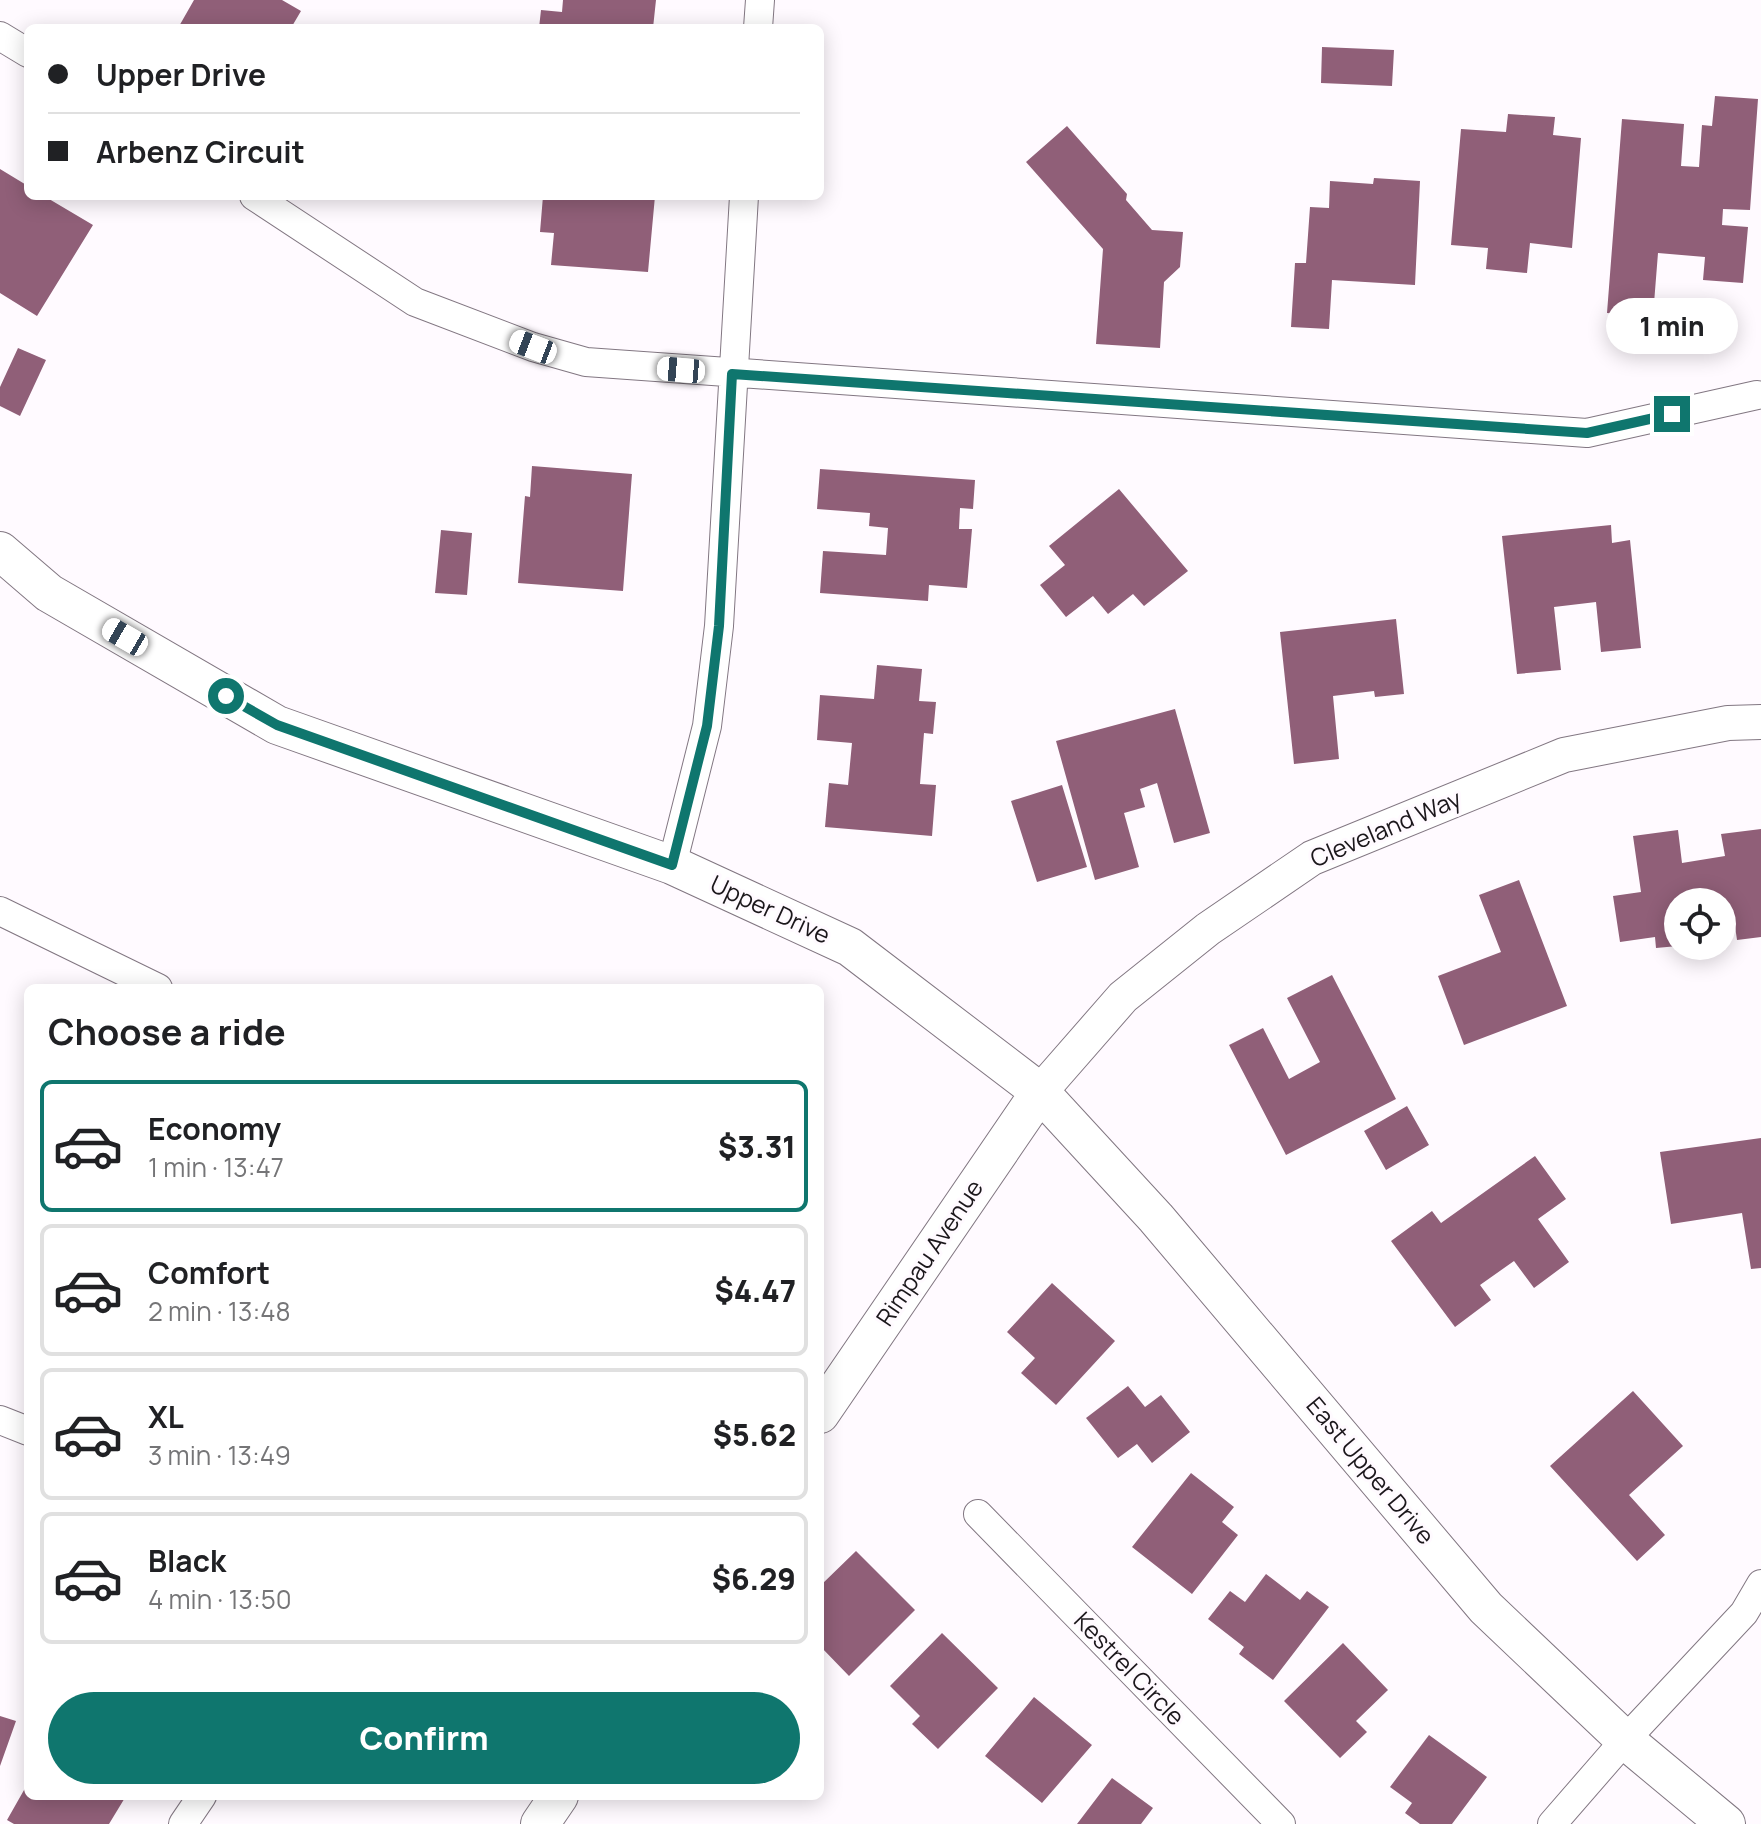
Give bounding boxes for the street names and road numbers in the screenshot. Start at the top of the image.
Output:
street label: Cleveland Way [1305,781,1466,874]
street label: Upper Drive [705,866,836,951]
street label: Rimpau Avenue [868,1173,990,1332]
street label: East Upper Drive [1300,1389,1443,1551]
street label: Kestrel Circle [1067,1604,1193,1732]

